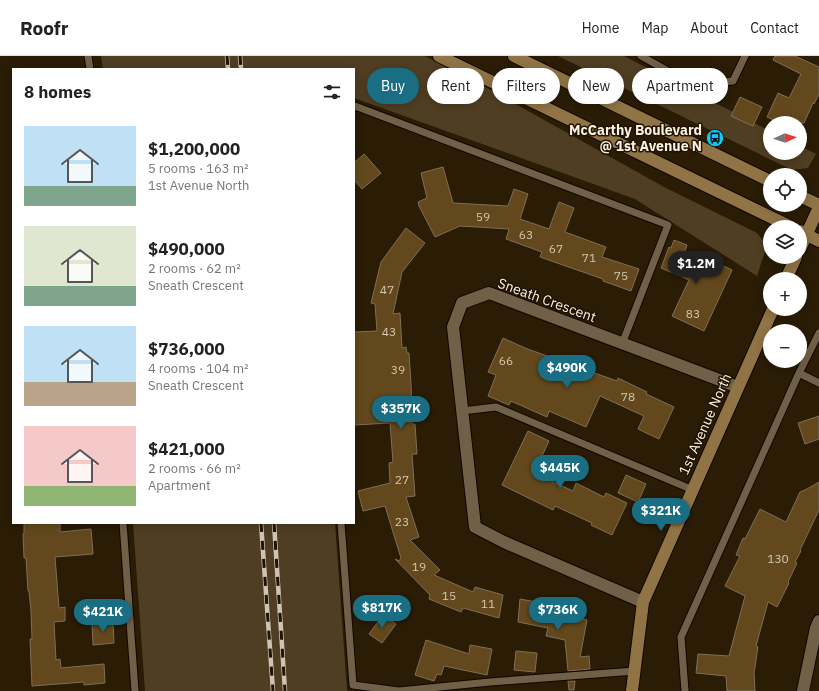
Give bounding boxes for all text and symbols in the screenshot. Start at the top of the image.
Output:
text: Roofr [20,16,68,40]
text: Home [582,19,619,37]
text: Map [641,19,668,37]
text: About [690,19,728,37]
text: Contact [750,19,799,37]
chip: Buy [367,68,419,104]
chip: Rent [427,68,484,104]
chip: Filters [492,68,560,104]
chip: New [568,68,624,104]
chip: Apartment [632,68,728,104]
text: 8 homes [24,81,91,103]
icon: filters [321,81,343,103]
north arrow [763,116,807,160]
map controls [763,116,807,368]
place label: McCarthy Boulevard @ 1st Avenue N [569,121,702,155]
bus stop icon: McCarthy Boulevard @ 1st Avenue N [705,128,725,148]
text: $1,200,000 [148,138,240,160]
icon: home [56,142,104,190]
text: 5 rooms · 163 m² [148,160,249,177]
button: locate [763,168,807,212]
text: 1st Avenue North [148,177,249,194]
house number: 59 [476,209,490,224]
button: layers [763,220,807,264]
house number: 63 [519,227,533,242]
text: $490,000 [148,238,225,260]
house number: 67 [549,241,563,256]
icon: home [56,242,104,290]
house number: 71 [582,250,596,265]
pin: $1.2M [668,251,724,285]
text: $1.2M [677,255,715,272]
text: 2 rooms · 62 m² [148,260,241,277]
house number: 75 [614,268,628,283]
button: + [763,272,807,316]
street label: Sneath Crescent [495,274,599,326]
text: Sneath Crescent [148,277,244,294]
house number: 47 [380,282,394,297]
house number: 83 [686,306,700,321]
house number: 43 [382,324,396,339]
button: − [763,324,807,368]
text: $736,000 [148,338,225,360]
icon: home [56,342,104,390]
house number: 66 [499,353,513,368]
pin: $490K [539,355,595,389]
text: $490K [547,359,587,376]
text: 4 rooms · 104 m² [148,360,249,377]
house number: 39 [391,362,405,377]
street label: 1st Avenue North [675,370,735,478]
text: Sneath Crescent [148,377,244,394]
house number: 78 [621,389,635,404]
pin: $357K [373,396,429,430]
text: $357K [381,400,421,417]
text: $421,000 [148,438,225,460]
icon: home [56,442,104,490]
pin: $445K [532,455,588,489]
text: $445K [540,459,580,476]
text: 2 rooms · 66 m² [148,460,241,477]
house number: 27 [395,472,409,487]
text: Apartment [148,477,211,494]
pin: $321K [633,498,689,532]
text: $321K [641,502,681,519]
house number: 23 [395,514,409,529]
house number: 130 [767,551,789,566]
house number: 19 [412,559,426,574]
house number: 15 [442,588,456,603]
pin: $817K [354,595,410,629]
house number: 11 [481,596,495,611]
pin: $736K [530,597,586,631]
pin: $421K [75,599,131,633]
text: $817K [362,599,402,616]
text: $736K [538,601,578,618]
text: $421K [83,603,123,620]

